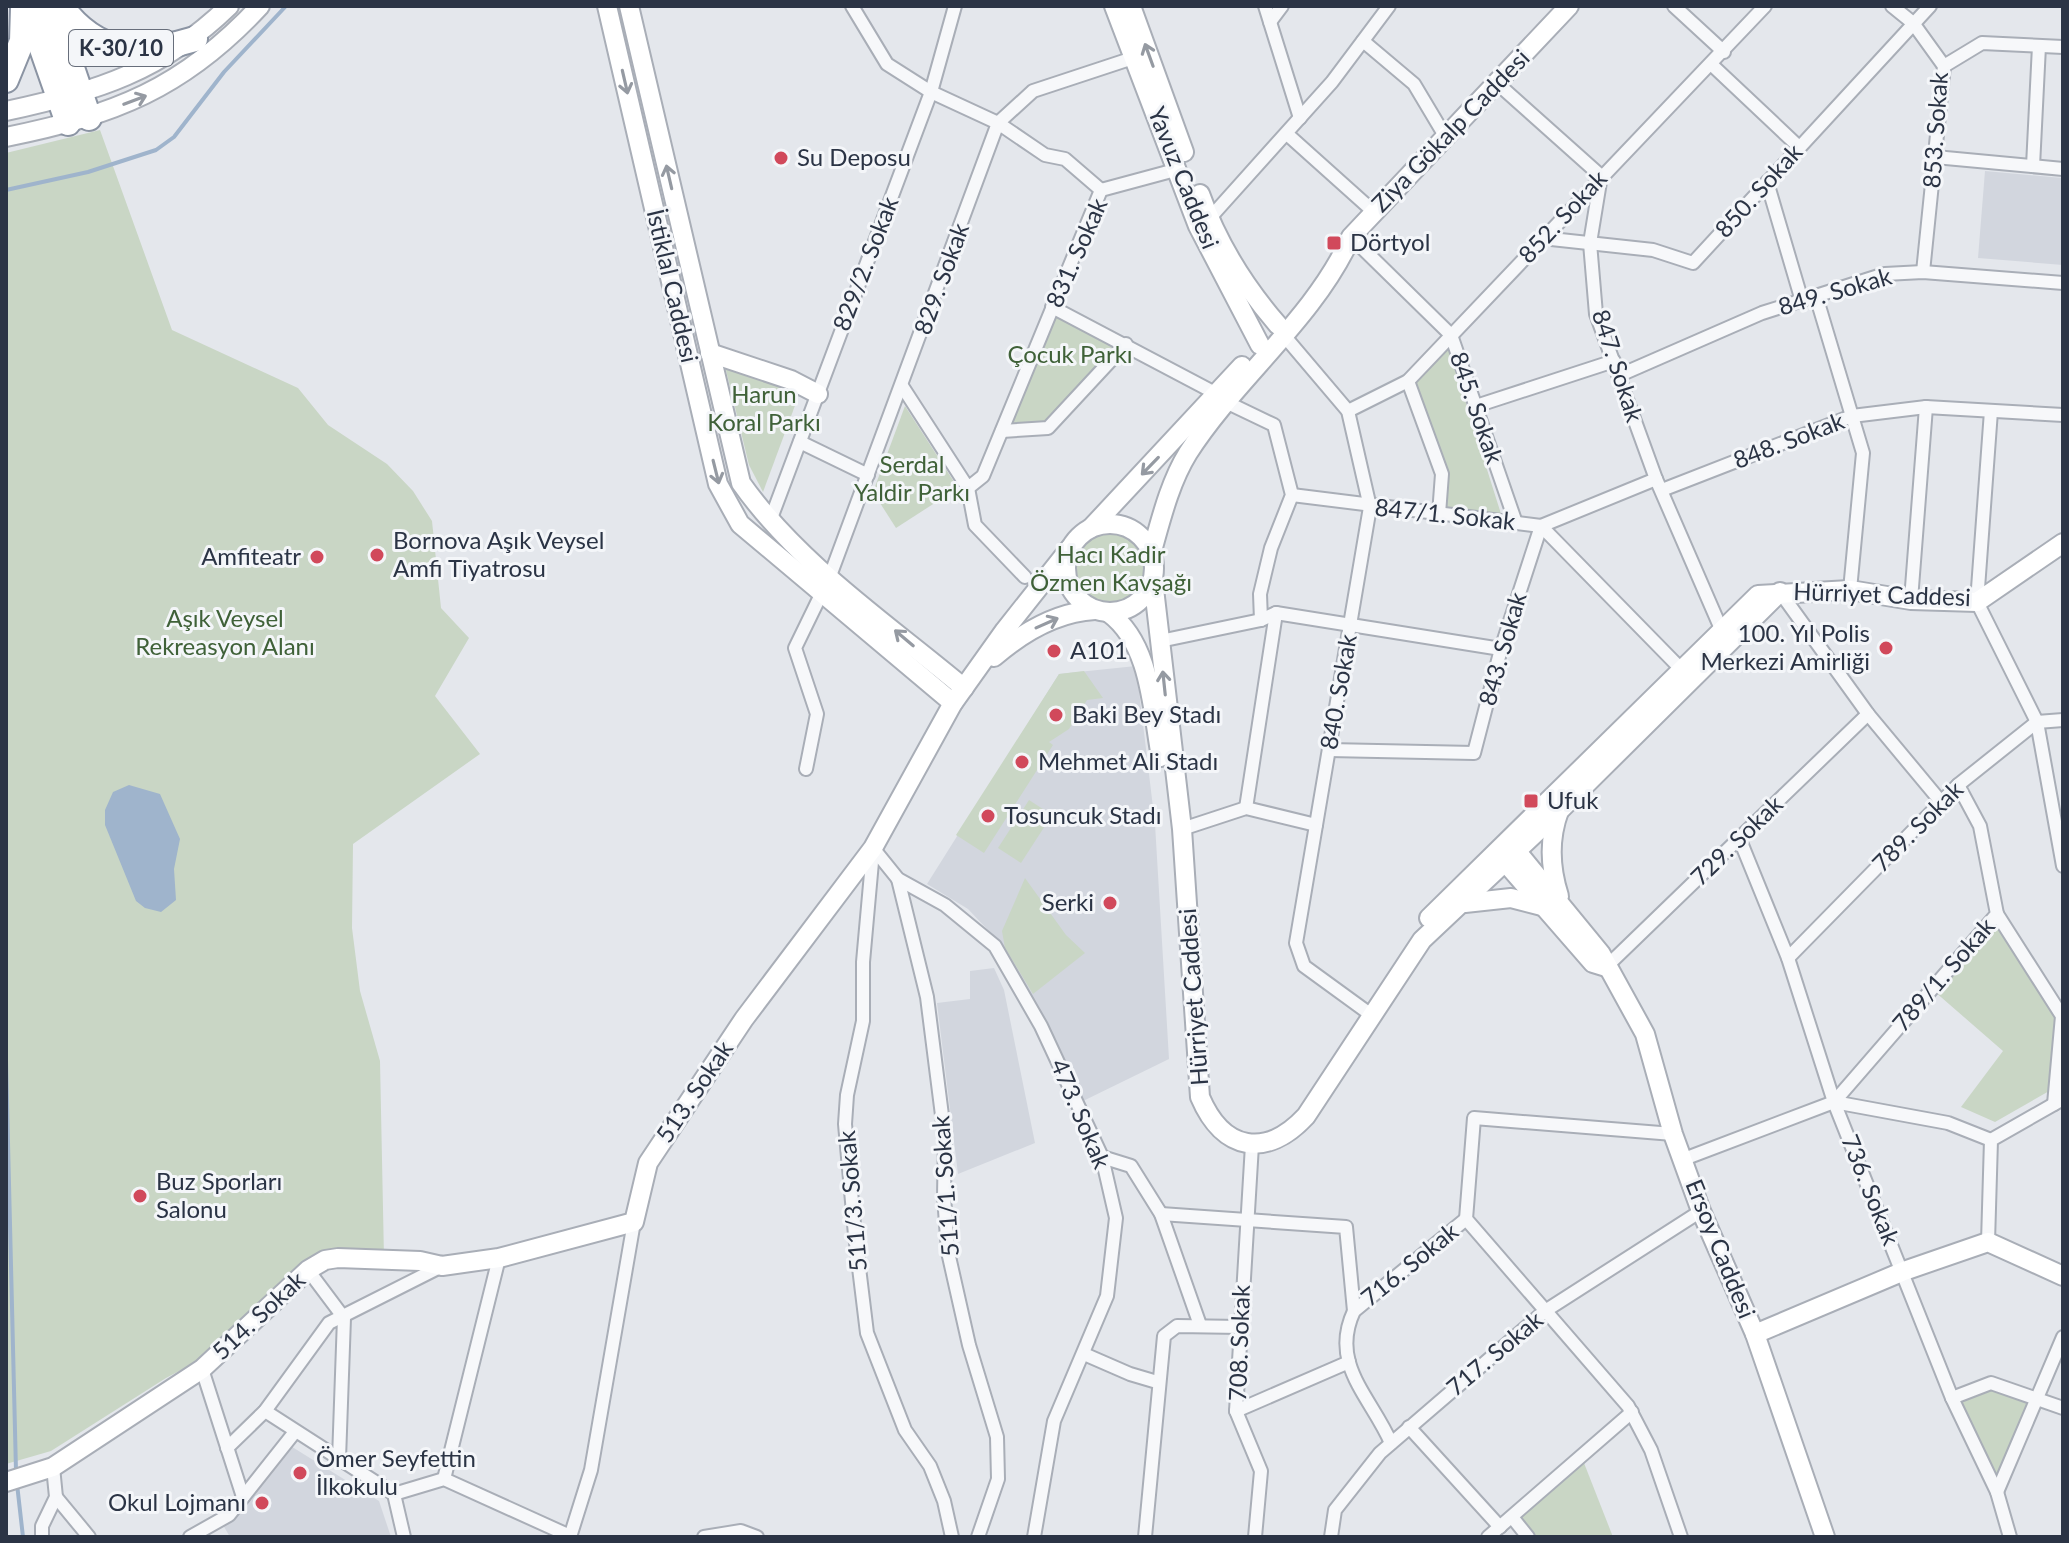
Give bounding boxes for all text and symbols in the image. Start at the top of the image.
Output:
road number: K-30/10 [69,30,173,66]
one-way arrow [1141,43,1155,67]
street label: Ziya Gökalp Caddesi [1365,43,1535,217]
one-way arrow [618,69,633,94]
street label: 853. Sokak [1916,70,1953,189]
one-way arrow [122,92,146,106]
street label: Yavuz Caddesi [1143,102,1226,253]
street label: 850. Sokak [1708,136,1808,243]
place label: Su Deposu [797,142,911,171]
marker: Su Deposu [772,149,790,167]
street label: 852. Sokak [1512,163,1613,268]
one-way arrow [661,165,676,191]
street label: 829/2. Sokak [826,192,904,335]
street label: 831. Sokak [1039,193,1113,311]
street label: İstiklal Caddesi [642,206,705,365]
street label: 829. Sokak [907,218,974,338]
place label: Dörtyol [1350,227,1430,256]
marker: Dörtyol [1325,234,1343,252]
street label: 849. Sokak [1775,260,1895,321]
street label: 847. Sokak [1587,306,1650,426]
park label: Çocuk Parkı [1007,339,1133,368]
street label: 845. Sokak [1445,348,1510,468]
park label: Harun Koral Parkı [707,379,821,436]
street label: 848. Sokak [1729,405,1849,474]
park label: Serdal Yaldir Parkı [854,449,970,506]
one-way arrow [1141,456,1160,475]
one-way arrow [709,458,724,484]
street label: 847/1. Sokak [1373,492,1518,535]
place label: Bornova Aşık Veysel Amfi Tiyatrosu [393,525,604,582]
park label: Hacı Kadir Özmen Kavşağı [1030,539,1192,596]
place label: Amfiteatr [201,541,301,570]
marker: Bornova Aşık Veysel Amfi Tiyatrosu [368,546,386,564]
marker: Amfiteatr [308,548,326,566]
street label: Hürriyet Caddesi [1793,576,1971,611]
street label: 843. Sokak [1472,588,1532,709]
park label: Aşık Veysel Rekreasyon Alanı [135,603,315,660]
one-way arrow [1034,614,1058,629]
place label: 100. Yıl Polis Merkezi Amirliği [1700,618,1870,675]
one-way arrow [895,629,915,647]
street label: 840. Sokak [1313,631,1362,752]
place label: A101 [1070,635,1128,664]
marker: 100. Yıl Polis Merkezi Amirliği [1877,639,1895,657]
marker: A101 [1045,642,1063,660]
one-way arrow [1156,670,1171,697]
place label: Baki Bey Stadı [1072,699,1221,728]
marker: Baki Bey Stadı [1047,706,1065,724]
place label: Mehmet Ali Stadı [1038,746,1218,775]
marker: Mehmet Ali Stadı [1013,753,1031,771]
street label: 789. Sokak [1866,774,1969,877]
place label: Ufuk [1547,785,1599,814]
street label: 729. Sokak [1684,788,1788,891]
marker: Ufuk [1522,792,1540,810]
place label: Tosuncuk Stadı [1004,800,1161,829]
marker: Tosuncuk Stadı [979,807,997,825]
place label: Serki [1042,887,1094,916]
marker: Serki [1101,894,1119,912]
street label: Hürriyet Caddesi [1172,907,1213,1087]
street label: 789/1. Sokak [1886,911,2001,1037]
street label: 513. Sokak [649,1034,739,1148]
street label: 473. Sokak [1045,1054,1118,1173]
street label: 511/1. Sokak [925,1114,964,1258]
street label: 511/3. Sokak [831,1129,872,1273]
street label: 736. Sokak [1836,1130,1907,1250]
place label: Buz Sporları Salonu [156,1166,282,1223]
street label: Ersoy Caddesi [1680,1175,1762,1322]
marker: Buz Sporları Salonu [131,1187,149,1205]
street label: 716. Sokak [1355,1215,1464,1312]
street label: 514. Sokak [206,1264,311,1365]
street label: 708. Sokak [1222,1283,1255,1402]
street label: 717. Sokak [1440,1304,1549,1401]
place label: Ömer Seyfettin İlkokulu [316,1443,476,1500]
marker: Ömer Seyfettin İlkokulu [291,1464,309,1482]
place label: Okul Lojmanı [108,1487,246,1516]
marker: Okul Lojmanı [253,1494,271,1512]

